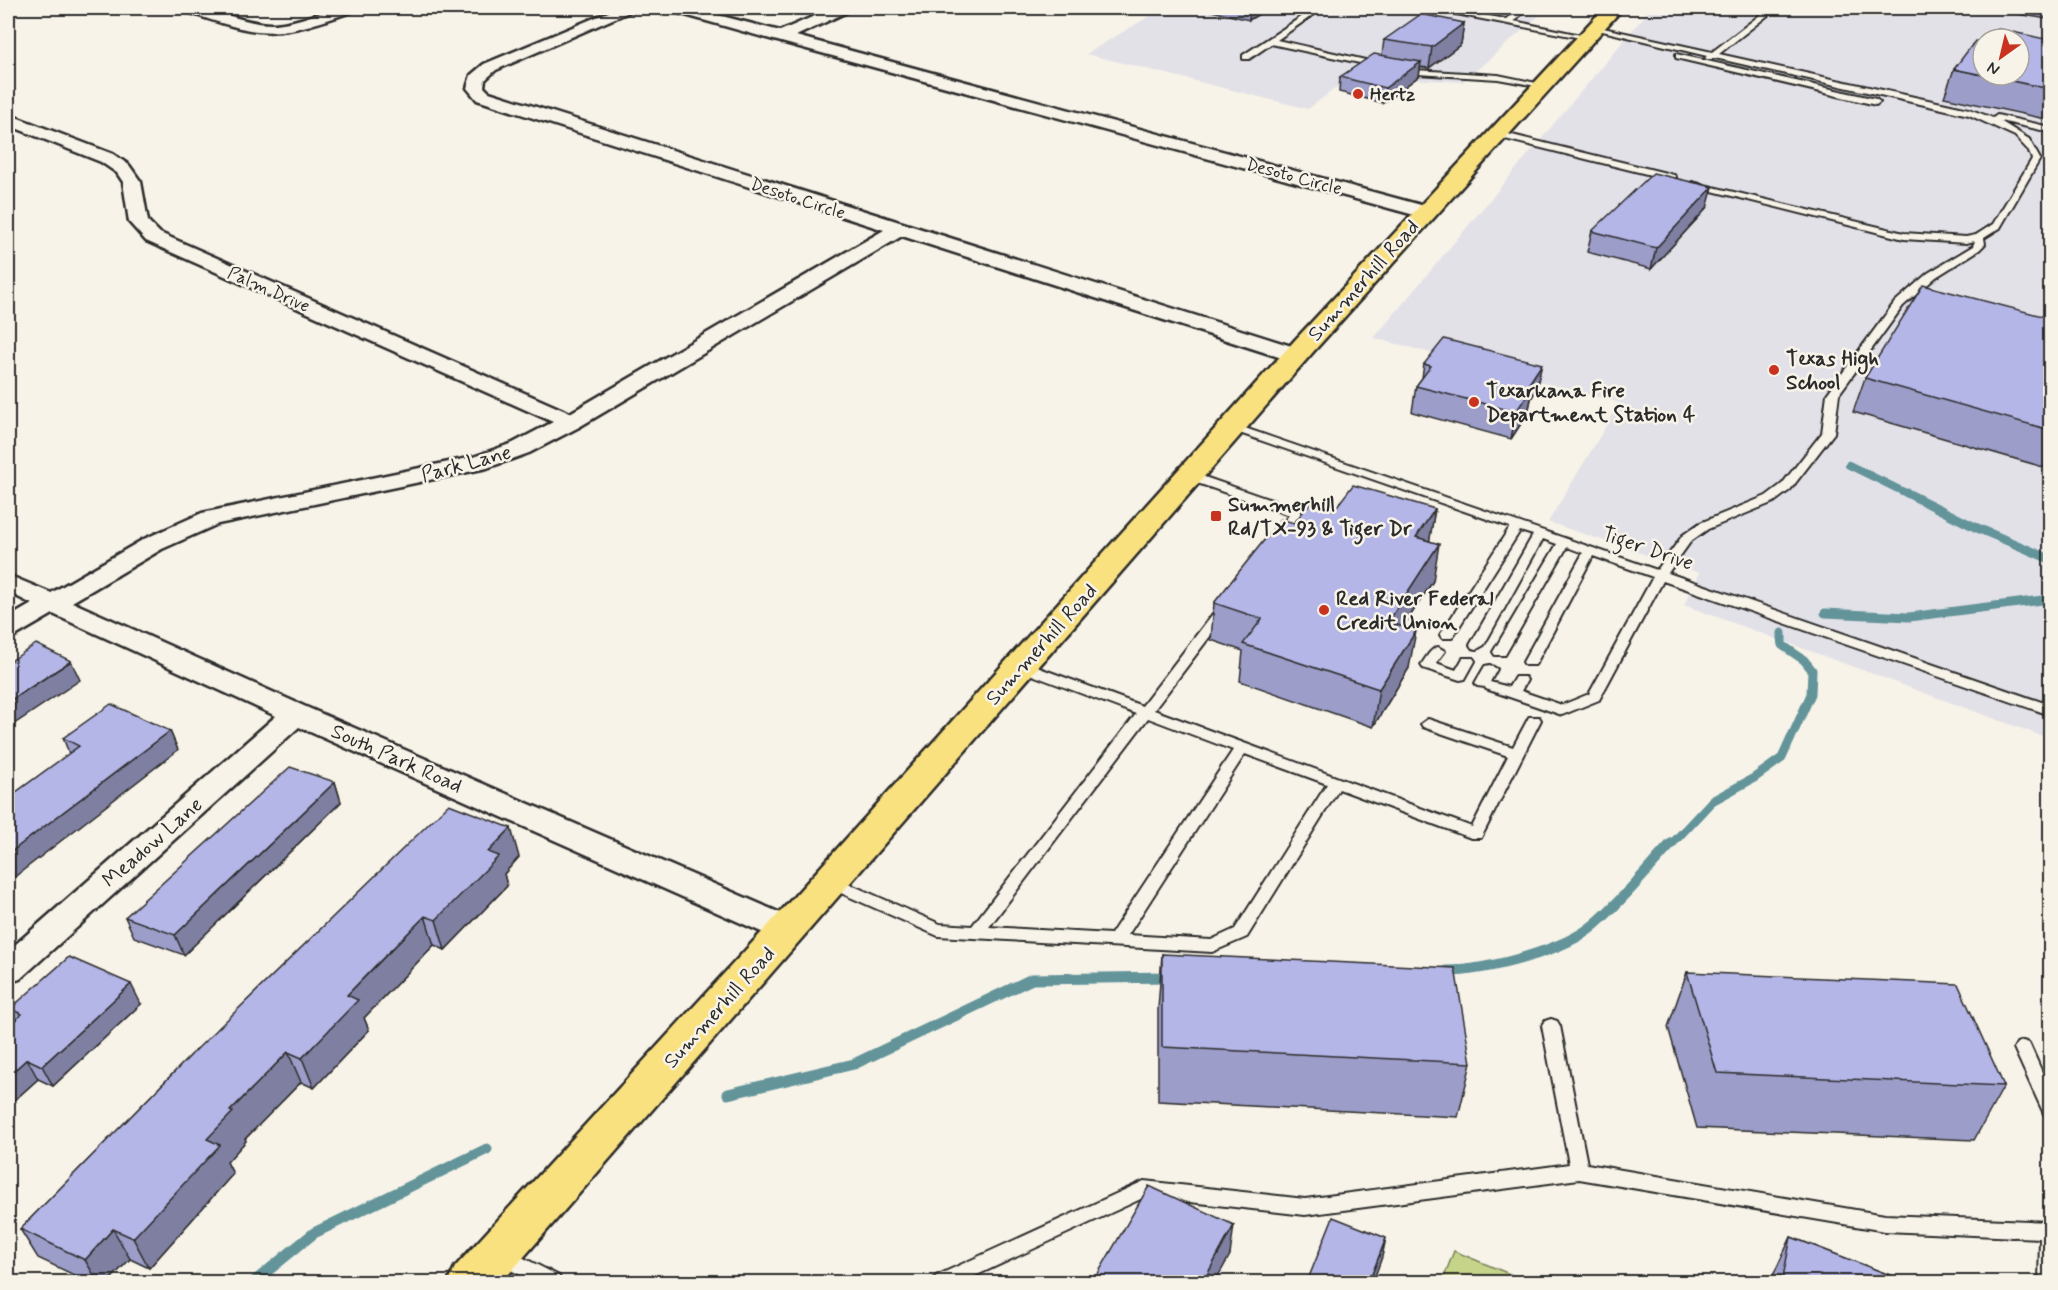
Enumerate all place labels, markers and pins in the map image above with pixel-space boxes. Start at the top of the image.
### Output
place label: Hertz [1370,83,1415,107]
marker: Hertz [1351,87,1365,101]
place label: Texas High School [1786,345,1879,397]
marker: Texas High School [1767,363,1781,377]
place label: Texarkana Fire Department Station 4 [1486,377,1696,429]
marker: Texarkana Fire Department Station 4 [1467,395,1481,409]
place label: Summerhill Rd/TX-93 & Tiger Dr [1228,491,1413,545]
marker: Summerhill Rd/TX-93 & Tiger Dr [1209,509,1223,523]
place label: Red River Federal Credit Union [1336,585,1494,637]
marker: Red River Federal Credit Union [1317,603,1331,617]

